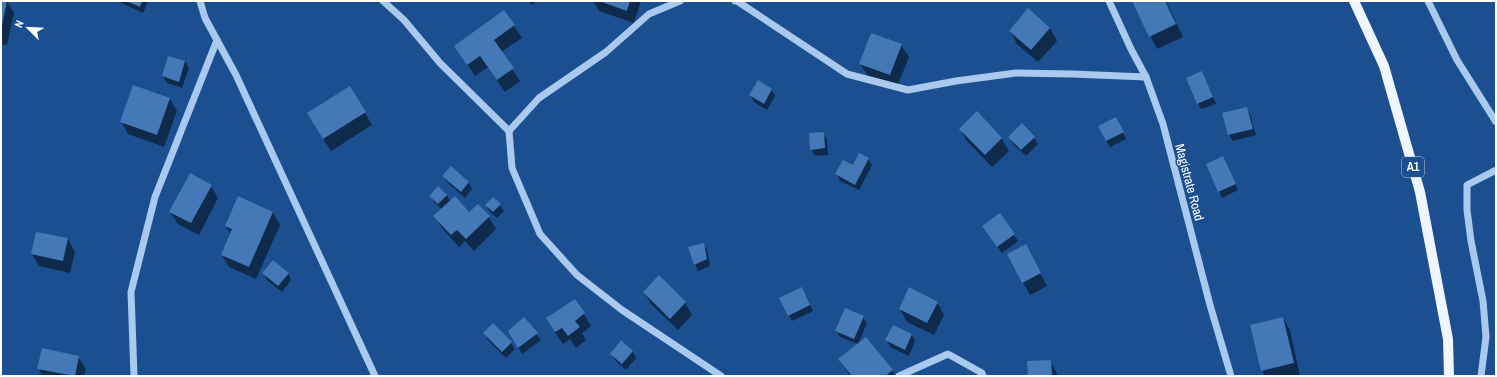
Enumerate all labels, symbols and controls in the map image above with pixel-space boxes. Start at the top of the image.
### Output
north arrow [8,8,48,48]
text: N [11,18,27,30]
street label: Magistrate Road [1171,142,1208,222]
road number: A1 [1402,157,1424,177]

